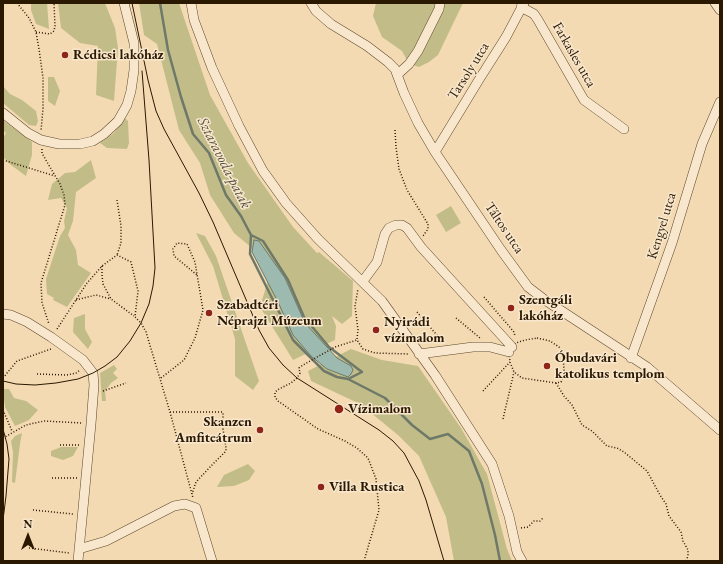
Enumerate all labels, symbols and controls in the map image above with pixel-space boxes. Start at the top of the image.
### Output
street label: Farkasles utca [549,19,599,91]
street label: Tarsoly utca [445,39,493,103]
place label: Rédicsi lakóház [73,47,164,63]
marker: Rédicsi lakóház [60,50,70,60]
water label: Sztaravoda-patak [193,114,255,212]
street label: Kengyel utca [644,191,680,261]
street label: Táltos utca [481,199,527,257]
place label: Szentgáli lakóház [519,292,572,324]
place label: Szabadtéri Néprajzi Múzeum [217,297,322,330]
marker: Szentgáli lakóház [506,303,516,313]
marker: Szabadtéri Néprajzi Múzeum [204,308,214,318]
place label: Nyirádi vízimalom [384,314,445,346]
marker: Nyirádi vízimalom [371,325,381,335]
place label: Óbudavári katolikus templom [555,350,665,382]
marker: Óbudavári katolikus templom [542,361,552,371]
place label: Vízimalom [348,401,411,417]
marker: Vízimalom [333,403,345,415]
place label: Skanzen Amfiteátrum [175,414,252,446]
marker: Skanzen Amfiteátrum [255,425,265,435]
place label: Villa Rustica [329,479,404,495]
marker: Villa Rustica [316,482,326,492]
north arrow [8,516,48,556]
text: N [24,517,32,531]

